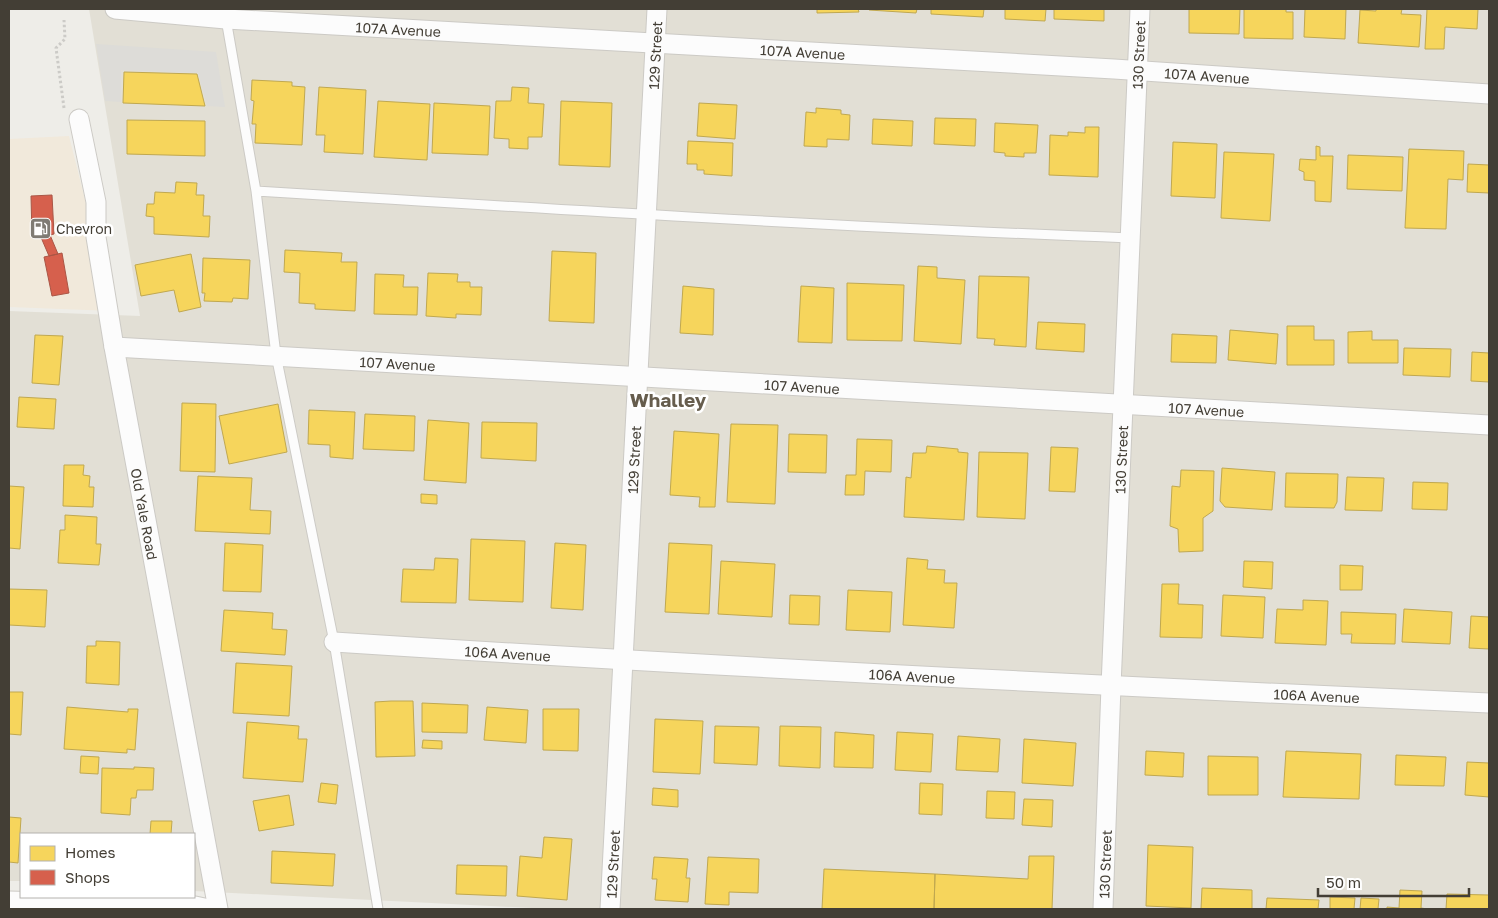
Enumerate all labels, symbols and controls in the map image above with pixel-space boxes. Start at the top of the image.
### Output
street label: 107A Avenue [355,18,441,40]
street label: 130 Street [1128,20,1148,89]
street label: 129 Street [644,21,665,90]
street label: 107A Avenue [760,41,846,62]
street label: 107A Avenue [1164,64,1250,87]
fuel station icon: Chevron [28,216,52,240]
place label: Chevron [56,220,112,237]
street label: 107 Avenue [359,352,436,374]
street label: 107 Avenue [764,375,840,397]
district label: Whalley [630,388,707,411]
street label: 107 Avenue [1168,398,1245,420]
street label: 129 Street [623,425,644,494]
street label: 130 Street [1111,425,1131,494]
street label: Old Yale Road [128,467,162,561]
street label: 106A Avenue [464,642,551,664]
street label: 106A Avenue [868,665,956,686]
street label: 106A Avenue [1273,685,1360,706]
street label: 129 Street [602,829,623,899]
street label: 130 Street [1095,829,1114,899]
legend [20,833,195,898]
text: Homes [65,843,115,861]
scale bar [1318,866,1469,898]
text: Shops [65,868,110,886]
text: 50 m [1326,873,1361,891]

